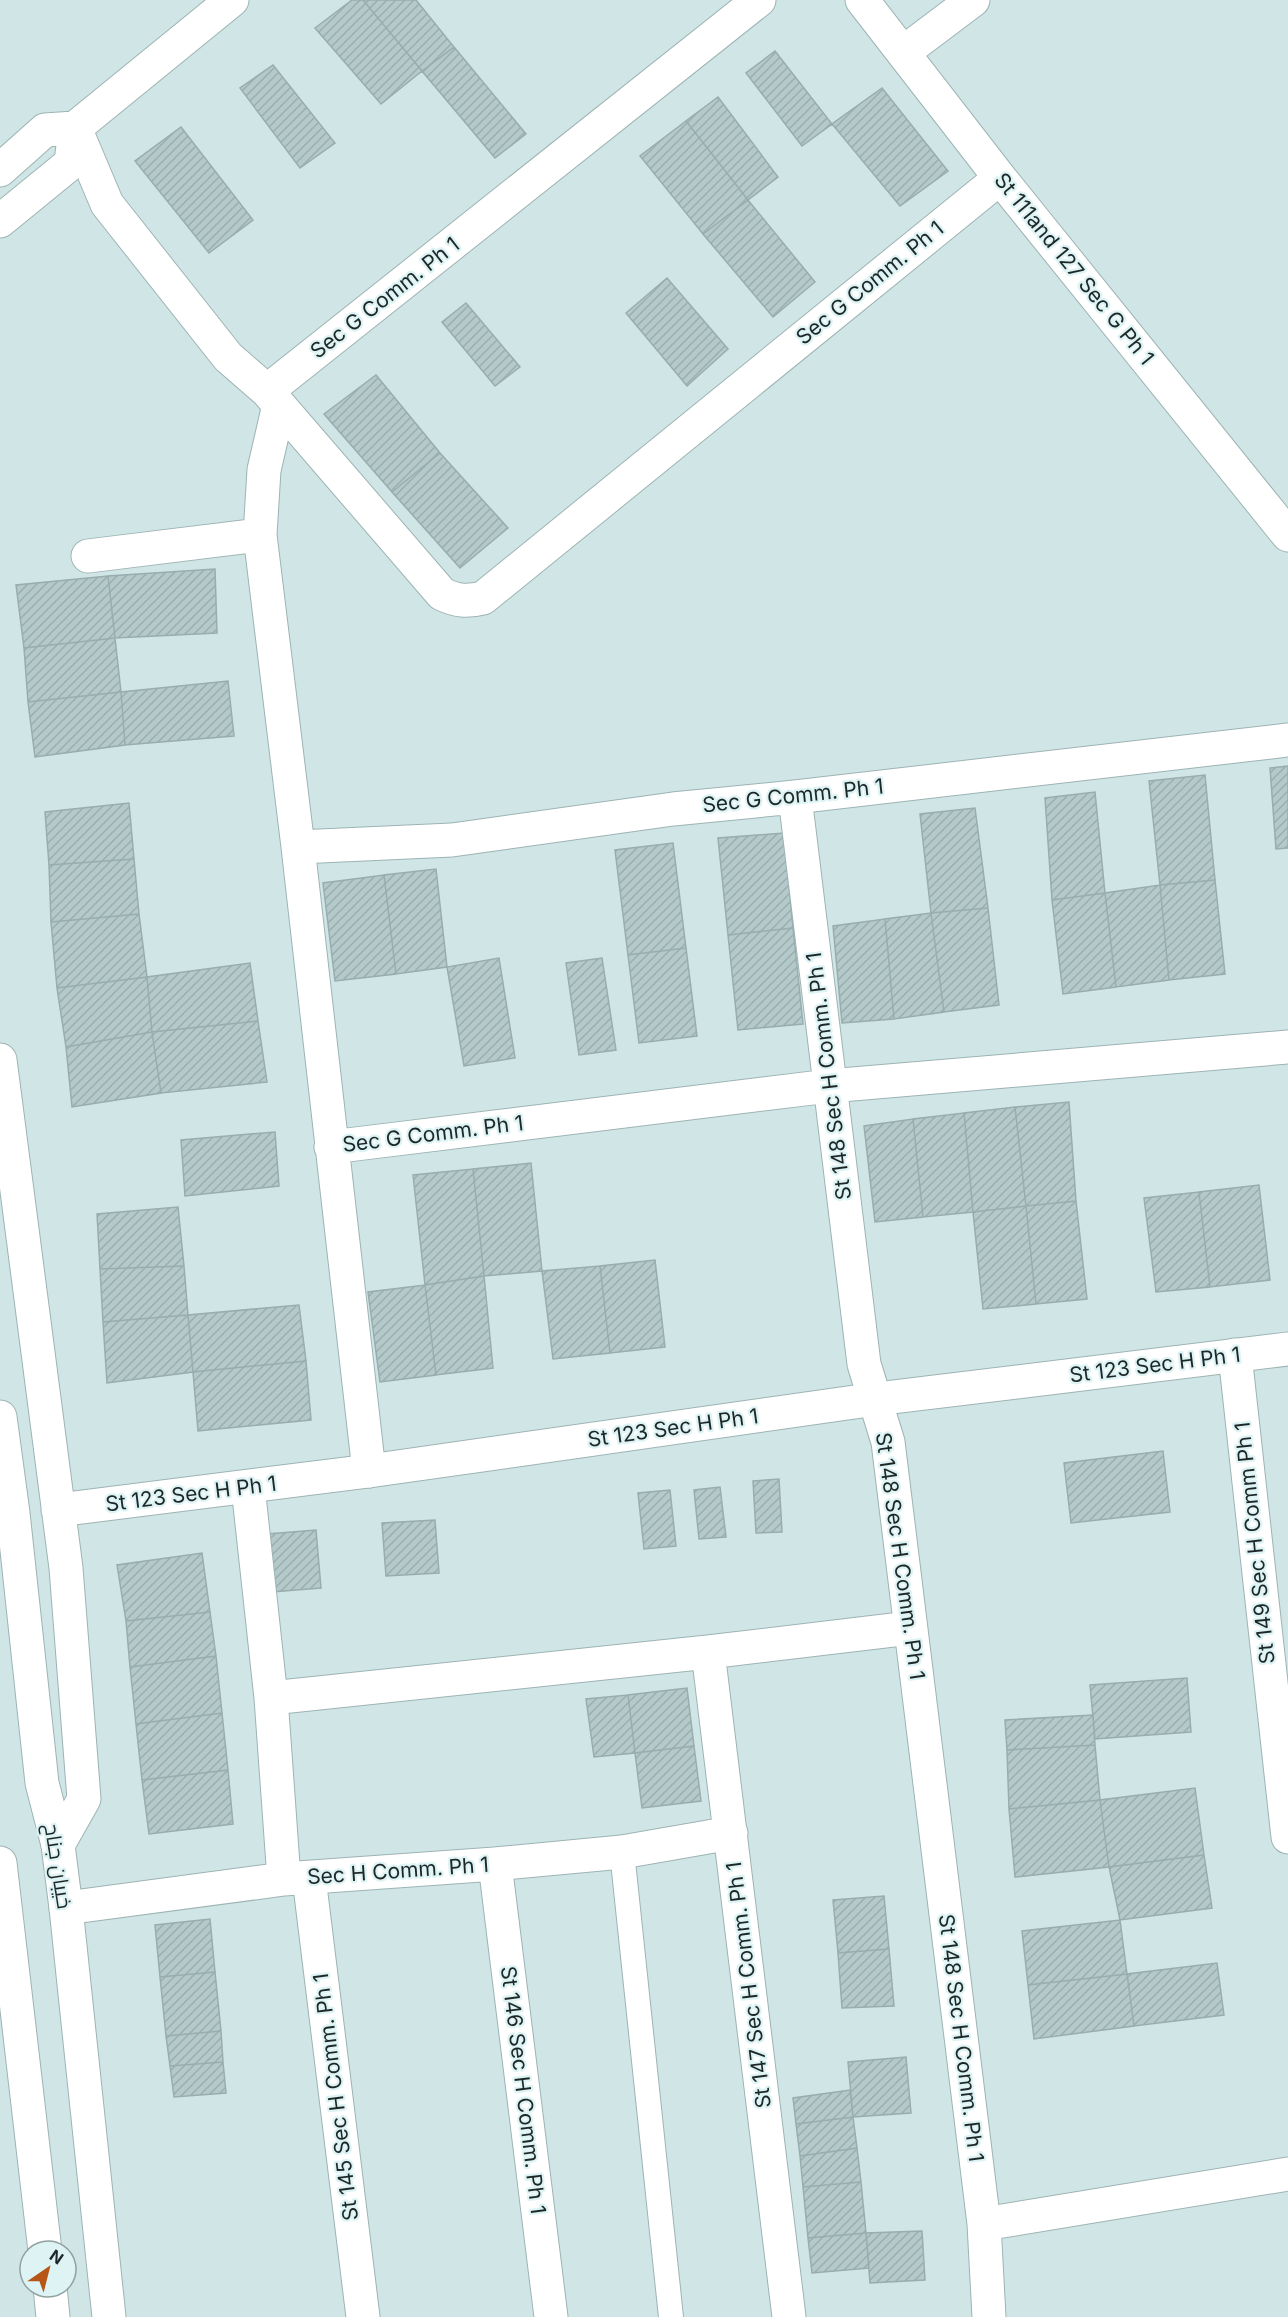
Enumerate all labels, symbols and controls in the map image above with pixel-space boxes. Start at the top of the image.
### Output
street label: St 111and 127 Sec G Ph 1 [989,168,1159,370]
street label: Sec G Comm. Ph 1 [791,216,948,350]
street label: Sec G Comm. Ph 1 [305,232,464,364]
street label: Sec G Comm. Ph 1 [701,774,885,817]
street label: St 148 Sec H Comm. Ph 1 [801,951,856,1201]
street label: Sec G Comm. Ph 1 [341,1110,525,1157]
street label: St 123 Sec H Ph 1 [1068,1342,1242,1387]
street label: St 123 Sec H Ph 1 [586,1403,760,1452]
street label: St 149 Sec H Comm Ph 1 [1229,1421,1280,1665]
street label: St 148 Sec H Comm. Ph 1 [871,1431,930,1681]
street label: St 123 Sec H Ph 1 [104,1471,278,1516]
street label: خیبان جناح [37,1821,78,1911]
street label: Sec H Comm. Ph 1 [306,1852,490,1889]
street label: St 147 Sec H Comm. Ph 1 [721,1860,776,2110]
street label: St 148 Sec H Comm. Ph 1 [934,1913,989,2163]
street label: St 146 Sec H Comm. Ph 1 [496,1965,551,2215]
street label: St 145 Sec H Comm. Ph 1 [308,1972,363,2222]
north arrow [18,2239,78,2299]
text: N [46,2245,67,2268]

